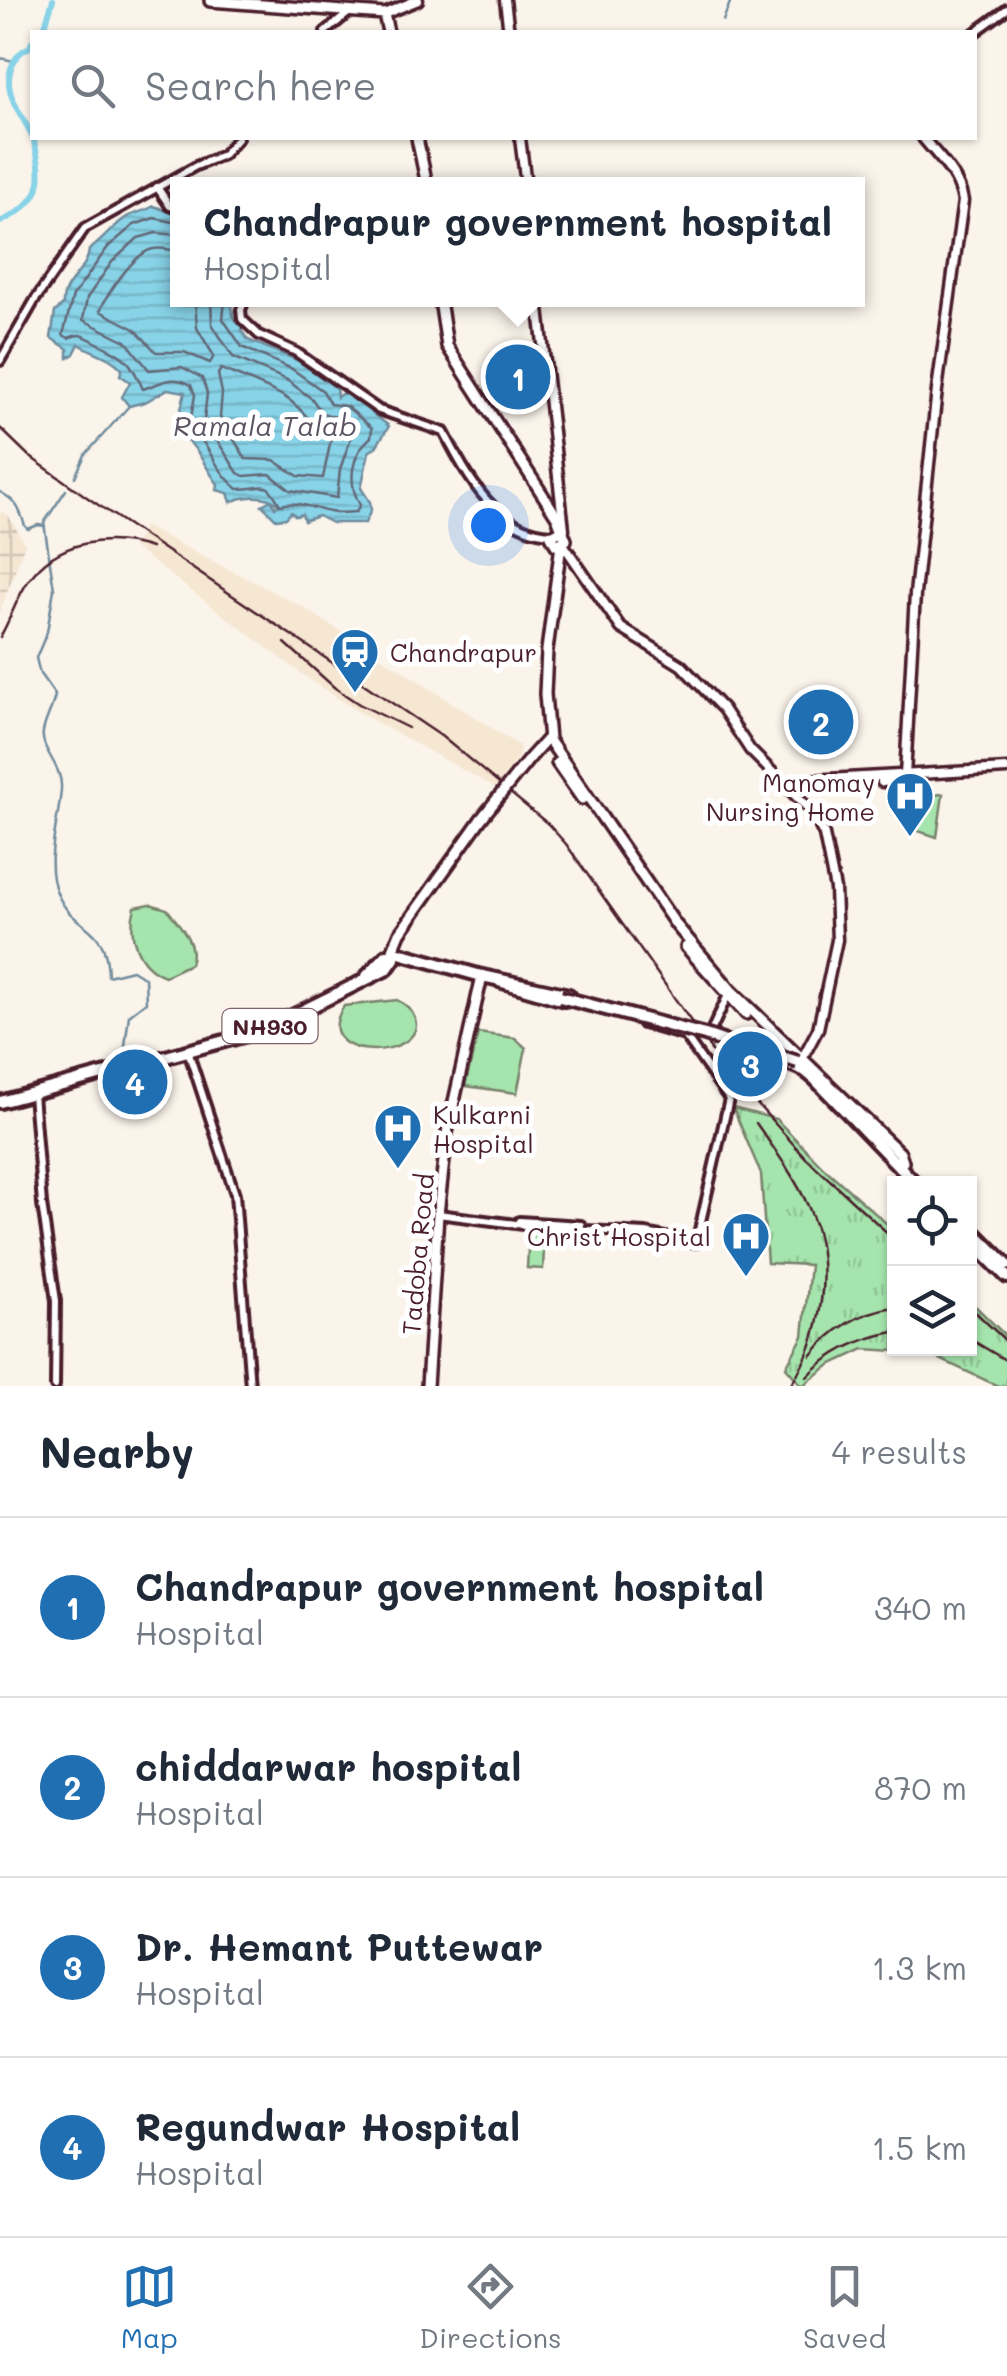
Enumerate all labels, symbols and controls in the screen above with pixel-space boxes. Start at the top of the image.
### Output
search box [30,30,977,140]
icon: search [65,58,120,113]
text: Search here [145,60,376,110]
popup [170,177,865,307]
text: Chandrapur government hospital [203,196,832,246]
text: Hospital [203,246,332,288]
pin: 1 [486,340,550,414]
water label: Ramala Talab [173,407,357,443]
your location [463,500,514,551]
station icon: Chandrapur [329,626,381,694]
place label: Chandrapur [390,636,537,668]
pin: 2 [788,684,854,760]
place label: Manomay Nursing Home [706,766,875,827]
hospital icon: Manomay Nursing Home [884,770,936,838]
road number: NH930 [222,1009,318,1043]
pin: 3 [718,1026,782,1102]
pin: 4 [102,1044,168,1120]
place label: Kulkarni Hospital [433,1098,534,1159]
hospital icon: Kulkarni Hospital [372,1102,424,1170]
street label: Tadoba Road [394,1172,440,1336]
map controls [887,1176,977,1356]
button: locate [887,1176,977,1266]
hospital icon: Christ Hospital [720,1210,772,1278]
place label: Christ Hospital [527,1220,711,1252]
button: layers [887,1266,977,1356]
text: Nearby [40,1424,194,1479]
text: 4 results [831,1430,967,1472]
text: Chandrapur government hospital [135,1561,764,1611]
text: 1 [65,1586,80,1628]
text: 340 m [874,1586,967,1628]
text: Hospital [135,1611,264,1653]
text: chiddarwar hospital [135,1741,522,1791]
text: 2 [64,1766,81,1808]
text: 870 m [874,1766,967,1808]
text: Hospital [135,1791,264,1833]
text: Dr. Hemant Puttewar [135,1921,543,1971]
text: 3 [63,1946,82,1988]
text: 1.3 km [872,1946,967,1988]
text: Hospital [135,1971,264,2013]
text: Regundwar Hospital [135,2101,520,2151]
text: 4 [62,2126,83,2168]
text: 1.5 km [872,2126,967,2168]
text: Hospital [135,2151,264,2193]
tab: Map [121,2259,178,2355]
tab: Directions [419,2259,562,2355]
tab: Saved [803,2259,886,2355]

